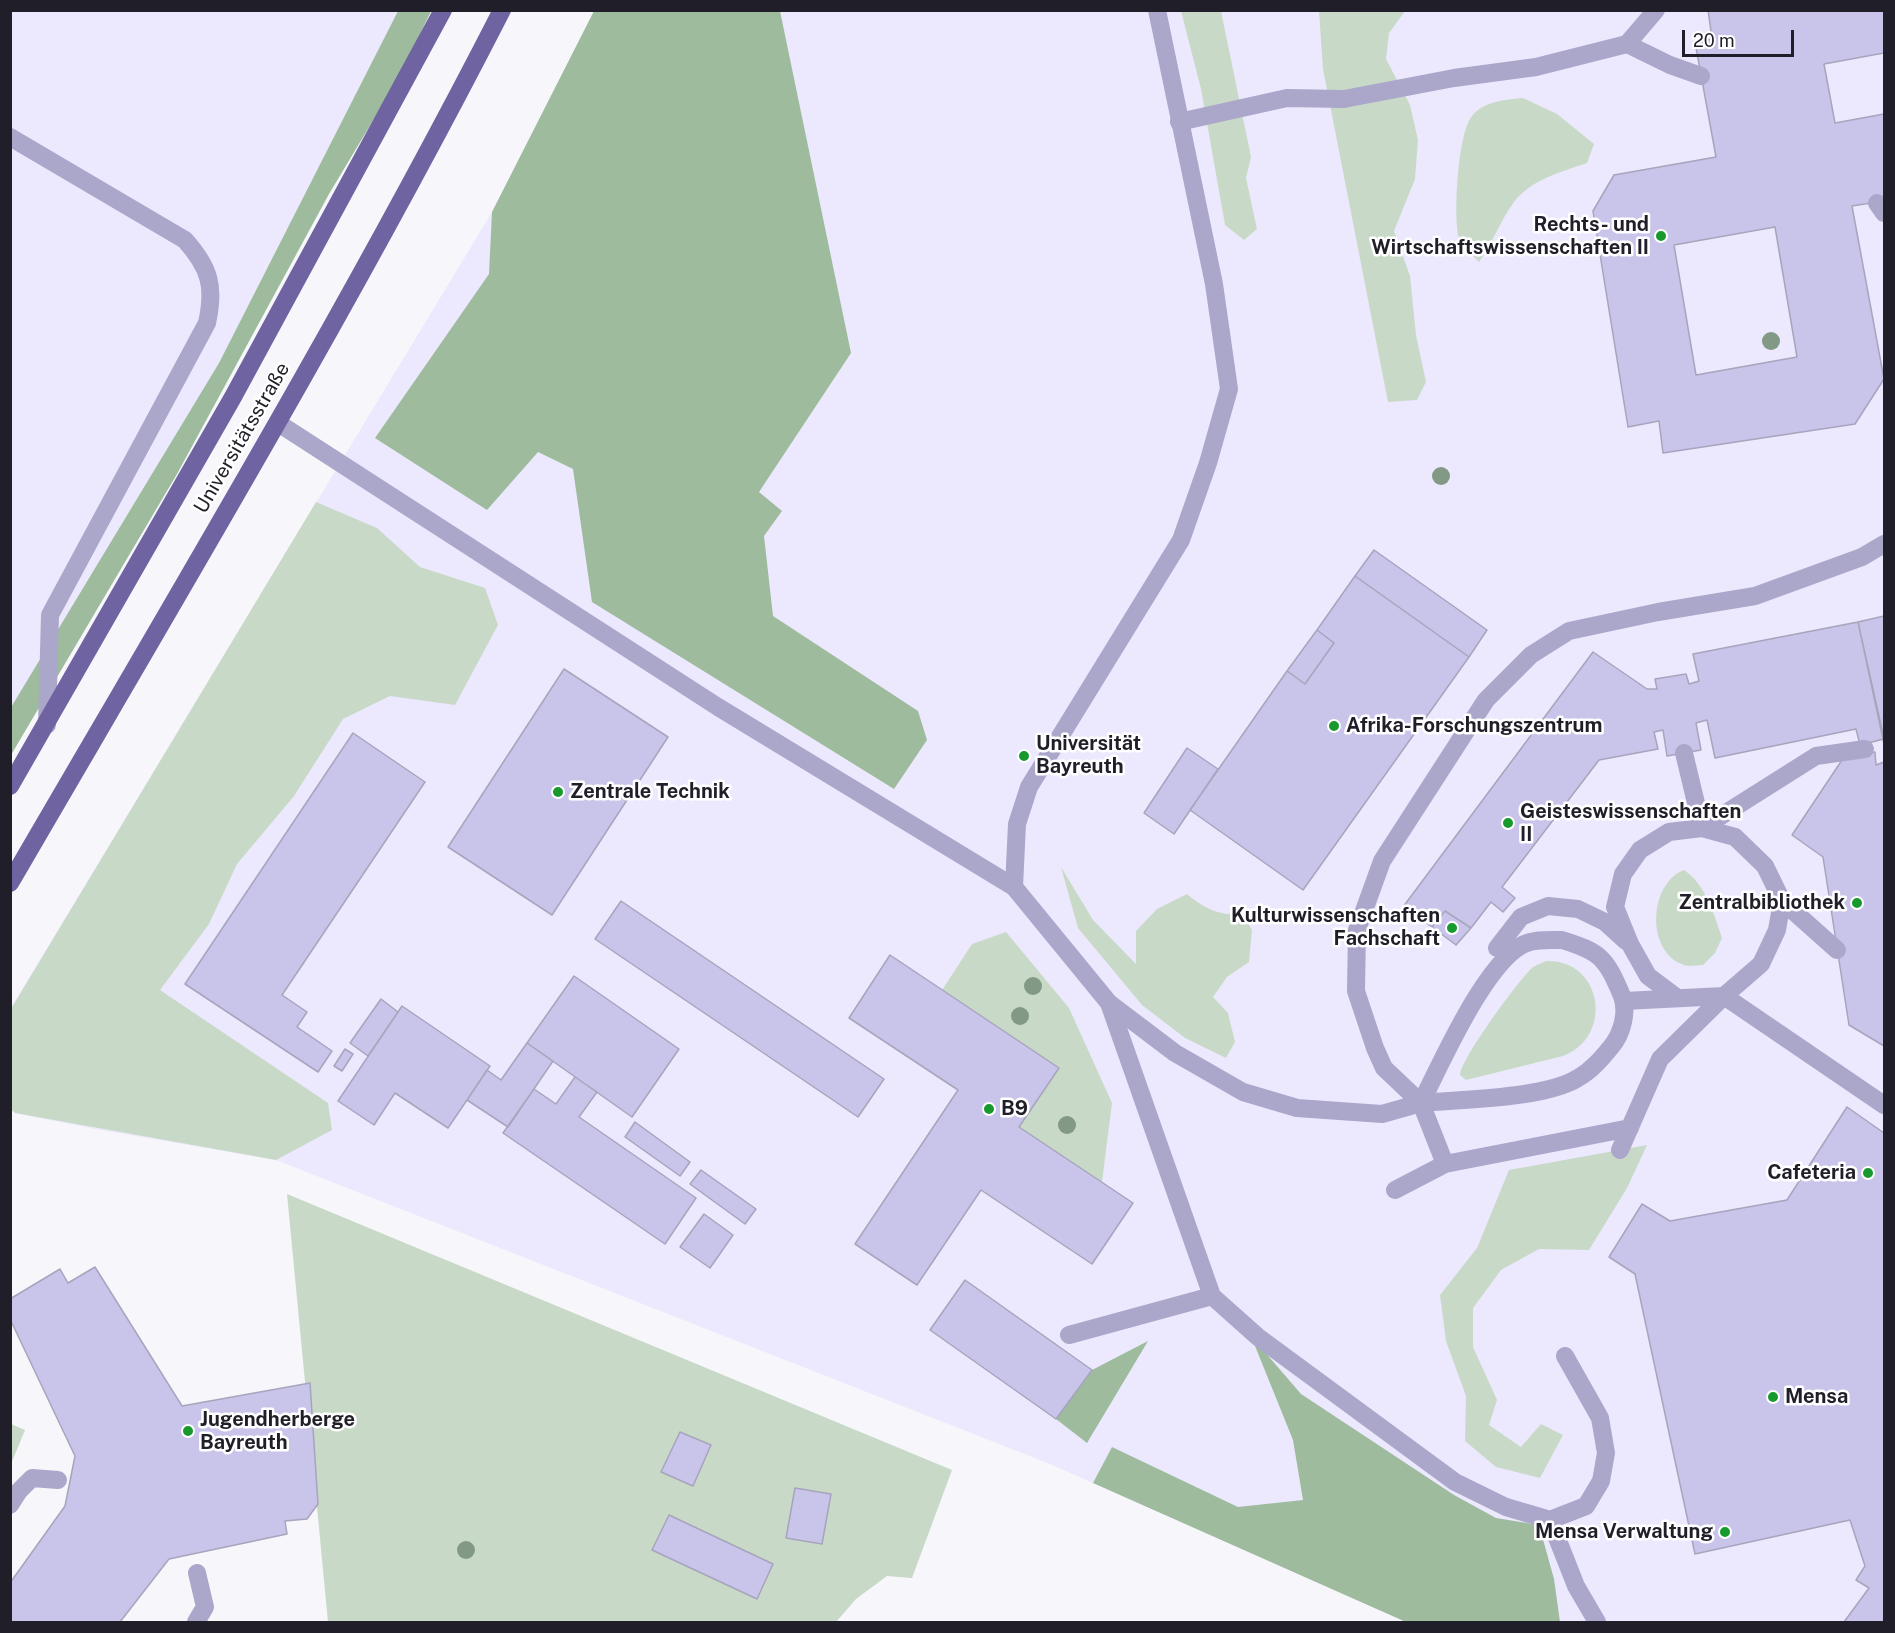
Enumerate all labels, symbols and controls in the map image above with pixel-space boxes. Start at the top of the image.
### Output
scale bar [1685,18,1798,56]
text: 20 m [1693,30,1735,51]
place label: Rechts- und Wirtschaftswissenschaften II [1371,213,1649,260]
marker: Rechts- und Wirtschaftswissenschaften II [1654,229,1668,243]
street label: Universitätsstraße [189,358,295,518]
place label: Afrika-Forschungszentrum [1346,714,1602,738]
marker: Afrika-Forschungszentrum [1327,719,1341,733]
place label: Universität Bayreuth [1036,732,1141,779]
marker: Universität Bayreuth [1017,749,1031,763]
place label: Zentrale Technik [570,780,730,804]
marker: Zentrale Technik [551,785,565,799]
place label: Geisteswissenschaften II [1520,800,1741,847]
marker: Geisteswissenschaften II [1501,816,1515,830]
place label: Zentralbibliothek [1679,891,1845,915]
marker: Zentralbibliothek [1850,896,1864,910]
place label: Kulturwissenschaften Fachschaft [1231,904,1440,951]
marker: Kulturwissenschaften Fachschaft [1445,921,1459,935]
place label: B9 [1001,1097,1028,1121]
marker: B9 [982,1102,996,1116]
place label: Cafeteria [1767,1161,1856,1185]
marker: Cafeteria [1861,1166,1875,1180]
place label: Mensa [1785,1385,1848,1409]
marker: Mensa [1766,1390,1780,1404]
place label: Jugendherberge Bayreuth [200,1408,355,1455]
marker: Jugendherberge Bayreuth [181,1424,195,1438]
place label: Mensa Verwaltung [1535,1520,1713,1544]
marker: Mensa Verwaltung [1718,1525,1732,1539]

